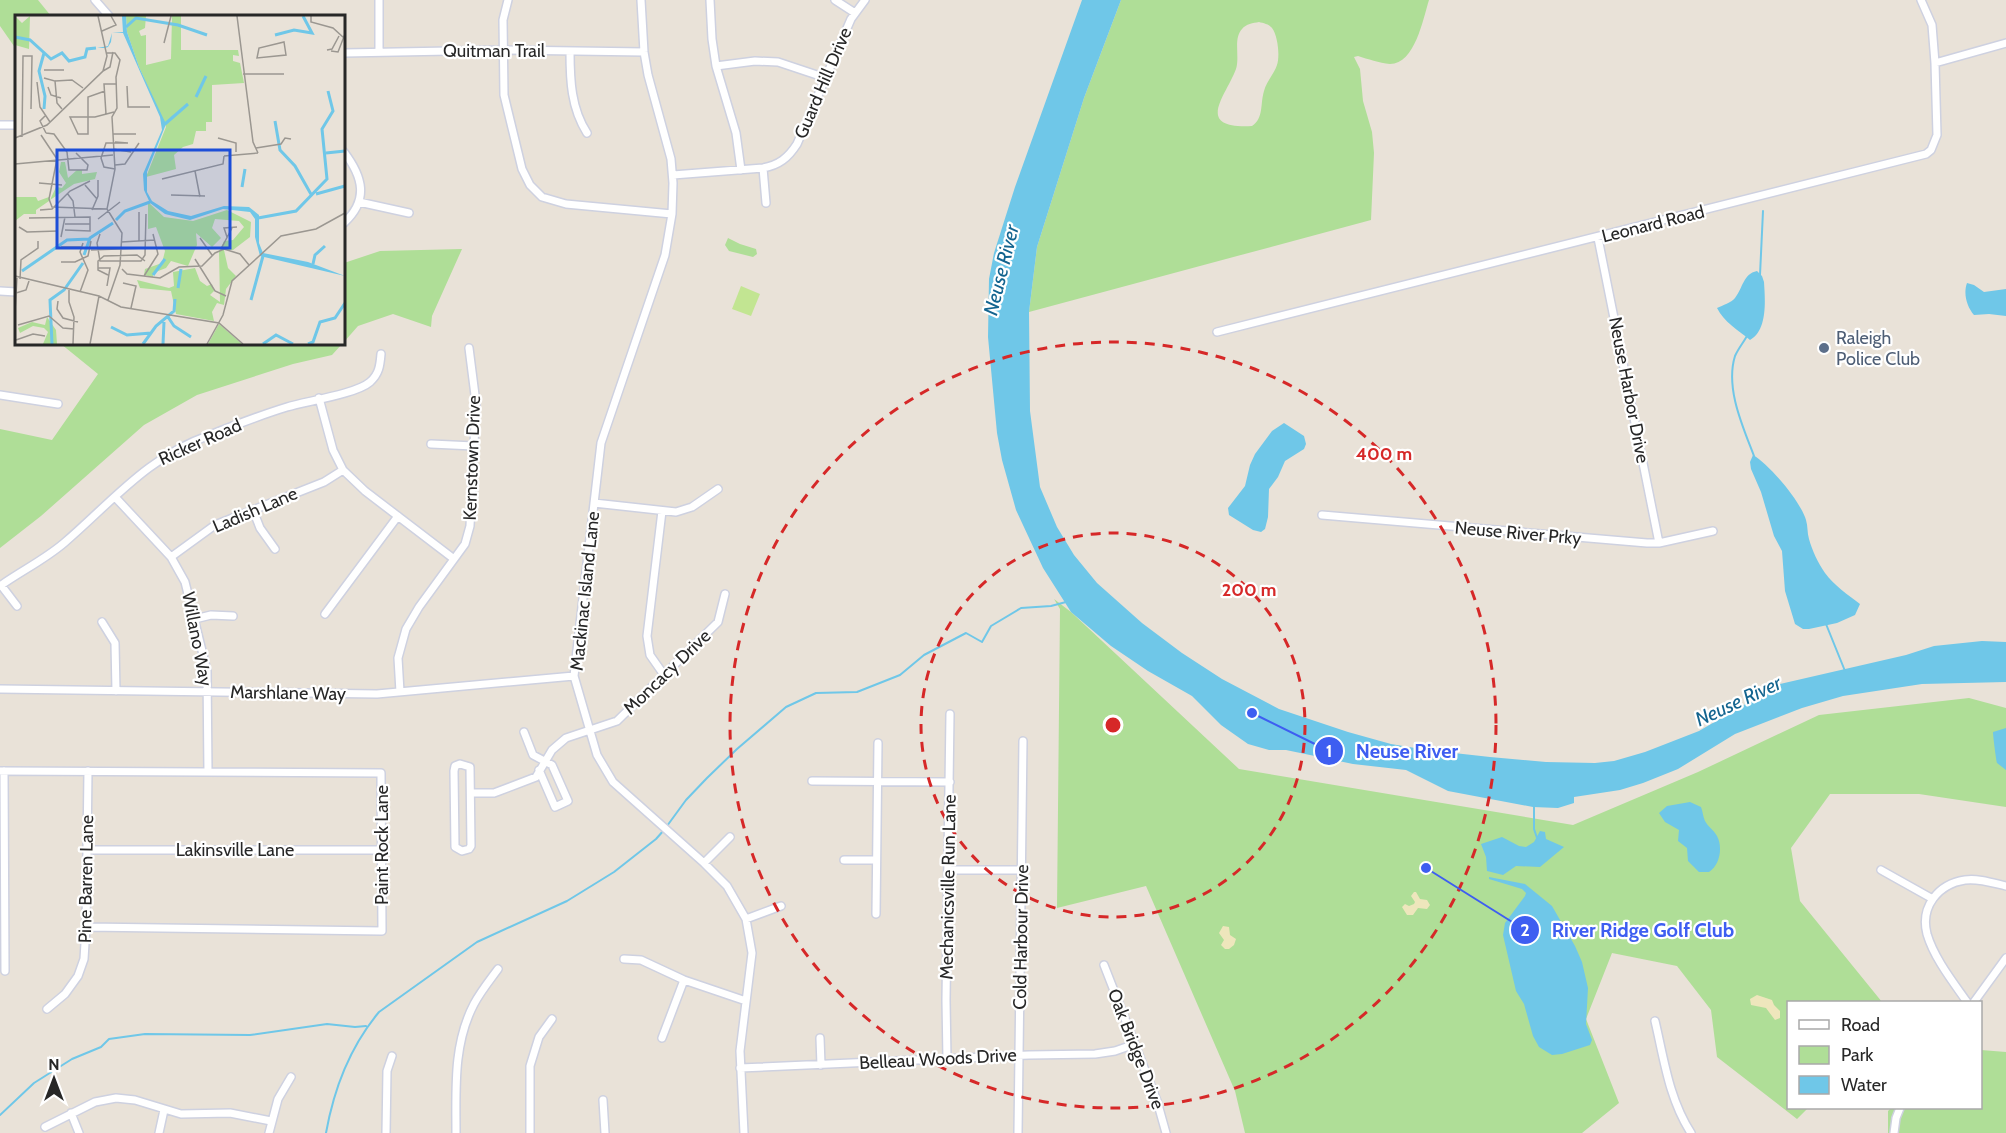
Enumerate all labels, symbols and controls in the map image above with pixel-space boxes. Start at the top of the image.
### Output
inset map [15,15,345,345]
street label: Guard Hill Drive [790,24,856,142]
street label: Quitman Trail [443,40,546,62]
street label: Leonard Road [1599,201,1707,247]
water label: Neuse River [978,221,1024,318]
street label: Neuse Harbor Drive [1604,315,1654,465]
place label: Raleigh Police Club [1836,327,1920,370]
marker: Raleigh Police Club [1817,341,1831,355]
street label: Kernstown Drive [459,395,485,521]
street label: Ricker Road [155,414,245,470]
text: 400 m [1356,443,1412,465]
street label: Ladish Lane [209,482,301,538]
street label: Mackinac Island Lane [566,510,604,672]
street label: Neuse River Prky [1454,517,1582,549]
text: 200 m [1222,579,1276,601]
street label: Willano Way [177,590,217,688]
street label: Moncacy Drive [619,625,715,719]
water label: Neuse River [1691,670,1786,731]
street label: Marshlane Way [230,681,346,705]
centre of rings [1103,715,1123,735]
callout: Neuse River [1314,732,1470,770]
text: Neuse River [1356,739,1459,763]
text: 1 [1326,740,1332,762]
street label: Paint Rock Lane [371,785,393,905]
street label: Mechanicsville Run Lane [935,794,961,980]
street label: Pine Barren Lane [74,815,98,943]
street label: Lakinsville Lane [176,839,294,861]
street label: Cold Harbour Drive [1009,864,1033,1010]
callout: River Ridge Golf Club [1510,911,1747,949]
text: River Ridge Golf Club [1552,918,1734,942]
text: 2 [1520,919,1530,941]
street label: Oak Bridge Drive [1103,986,1169,1112]
legend [1787,1001,1982,1109]
text: Road [1841,1014,1880,1036]
street label: Belleau Woods Drive [859,1044,1017,1074]
text: Park [1841,1044,1874,1066]
north arrow [24,1049,84,1109]
text: N [48,1055,60,1074]
text: Water [1841,1074,1887,1096]

